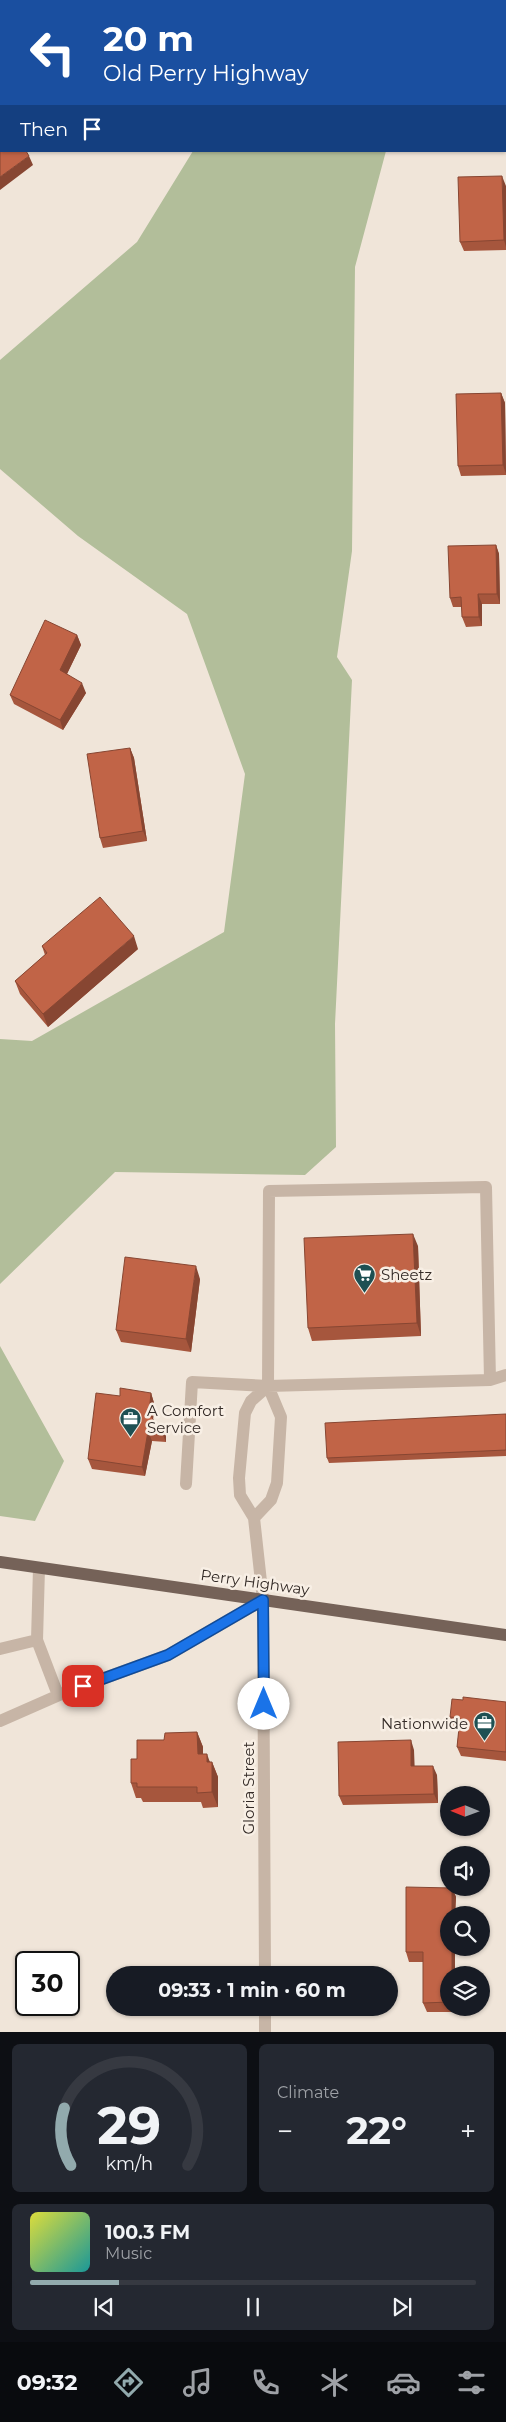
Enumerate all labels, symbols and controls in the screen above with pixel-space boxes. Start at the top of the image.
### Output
text: 20 m [103,17,194,60]
icon: left [20,20,85,85]
text: Old Perry Highway [103,60,309,87]
icon: arrive [78,115,106,143]
text: Then [20,118,68,141]
supermarket icon: Sheetz [353,1262,377,1293]
place label: Sheetz [381,1265,433,1284]
place label: A Comfort Service [147,1401,224,1437]
office icon: A Comfort Service [119,1407,143,1438]
street label: Perry Highway [199,1565,311,1599]
pin [62,1665,104,1707]
icon: arrive [69,1672,97,1700]
position arrow [237,1677,289,1729]
office icon: Nationwide [472,1711,496,1742]
place label: Nationwide [381,1714,468,1733]
street label: Gloria Street [239,1741,258,1835]
north arrow [440,1786,490,1836]
map controls [440,1786,490,2016]
button: sound [440,1846,490,1896]
button: search [440,1906,490,1956]
speed limit sign: 30 [15,1951,80,2016]
button: layers [440,1966,490,2016]
text: 09:33 · 1 min · 60 m [158,1979,346,2002]
text: Climate [277,2083,339,2102]
text: 29 [98,2094,161,2157]
text: 22° [346,2107,407,2154]
text: − [277,2114,293,2148]
text: + [460,2114,476,2148]
text: km/h [106,2153,153,2174]
text: 100.3 FM [105,2221,190,2244]
text: Music [105,2244,152,2263]
icon: previous [90,2293,118,2321]
icon: pause [239,2293,267,2321]
icon: next [388,2293,416,2321]
icon: directions [111,2365,146,2400]
icon: music [180,2365,215,2400]
icon: phone [248,2365,283,2400]
icon: climate [317,2365,352,2400]
icon: car [386,2365,421,2400]
icon: filters [454,2365,489,2400]
text: 09:32 [17,2369,77,2396]

